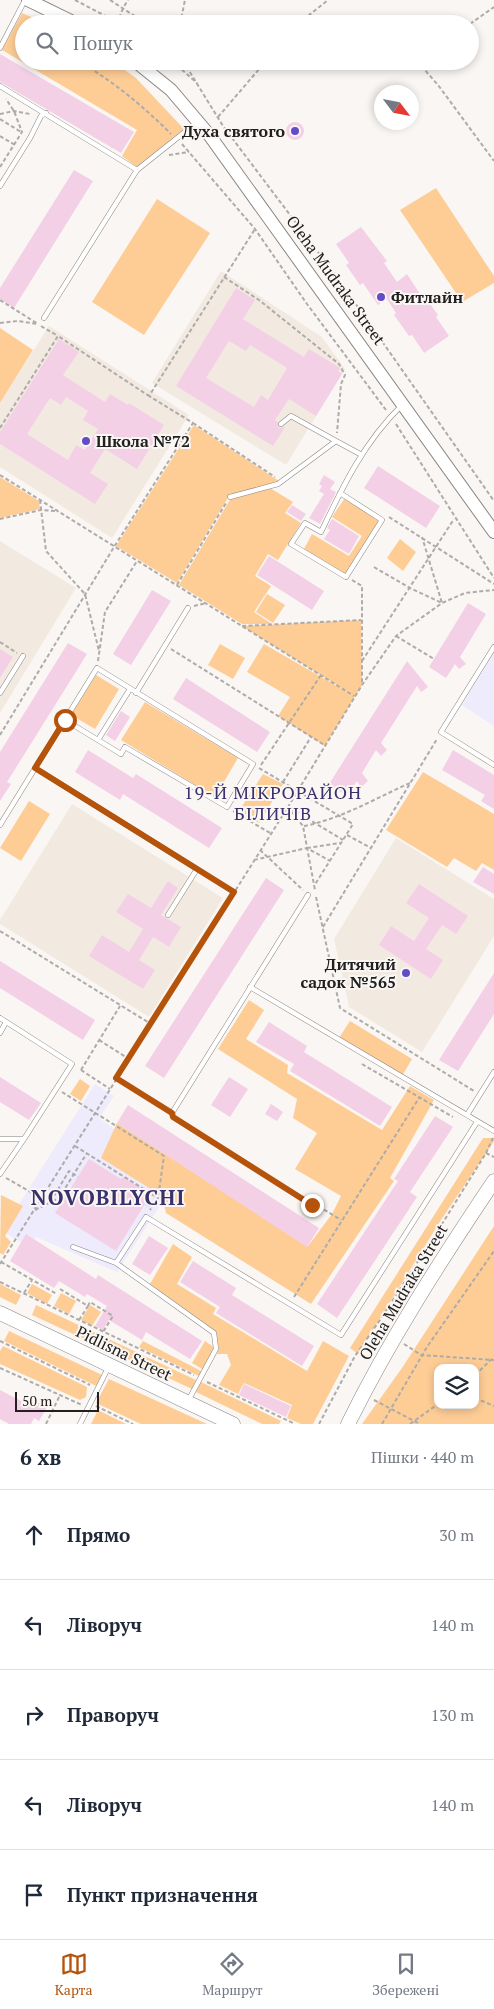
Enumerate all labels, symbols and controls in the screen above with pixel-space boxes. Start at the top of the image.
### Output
search box [15,15,479,70]
icon: search [33,29,61,57]
text: Пошук [73,30,133,55]
north arrow [374,85,419,130]
place label: Духа святого [182,120,285,142]
marker: Духа святого [289,125,301,137]
street label: Oleha Mudraka Street [282,211,391,349]
place label: Фитлайн [391,286,463,308]
marker: Фитлайн [375,291,387,303]
place label: Школа №72 [96,430,190,452]
marker: Школа №72 [80,435,92,447]
route start [54,709,77,732]
district label: 19-Й МІКРОРАЙОН БІЛИЧІВ [184,780,362,825]
place label: Дитячий садок №565 [300,953,396,993]
marker: Дитячий садок №565 [400,967,412,979]
district label: NOVOBILYCHI [31,1183,185,1211]
route end [301,1194,324,1217]
street label: Oleha Mudraka Street [354,1220,452,1364]
street label: Pidlisna Street [72,1320,176,1386]
map controls [434,1364,479,1409]
button: layers [434,1364,479,1409]
scale bar [15,1389,99,1412]
text: 50 m [22,1391,52,1410]
text: 6 хв [20,1443,61,1471]
text: Пішки · 440 m [371,1446,474,1468]
icon: ahead [20,1521,48,1549]
text: Прямо [67,1522,130,1547]
text: 30 m [439,1524,474,1546]
icon: left [20,1611,48,1639]
text: Ліворуч [67,1612,142,1637]
text: 140 m [431,1614,474,1636]
icon: right [20,1701,48,1729]
text: Праворуч [67,1702,159,1727]
text: 130 m [431,1704,474,1726]
icon: left [20,1791,48,1819]
text: Ліворуч [67,1792,142,1817]
text: 140 m [431,1794,474,1816]
icon: arrive [20,1881,48,1909]
text: Пункт призначення [67,1882,258,1907]
tab: Карта [55,1950,93,1999]
tab: Маршрут [202,1950,263,1999]
tab: Збережені [372,1950,439,1999]

